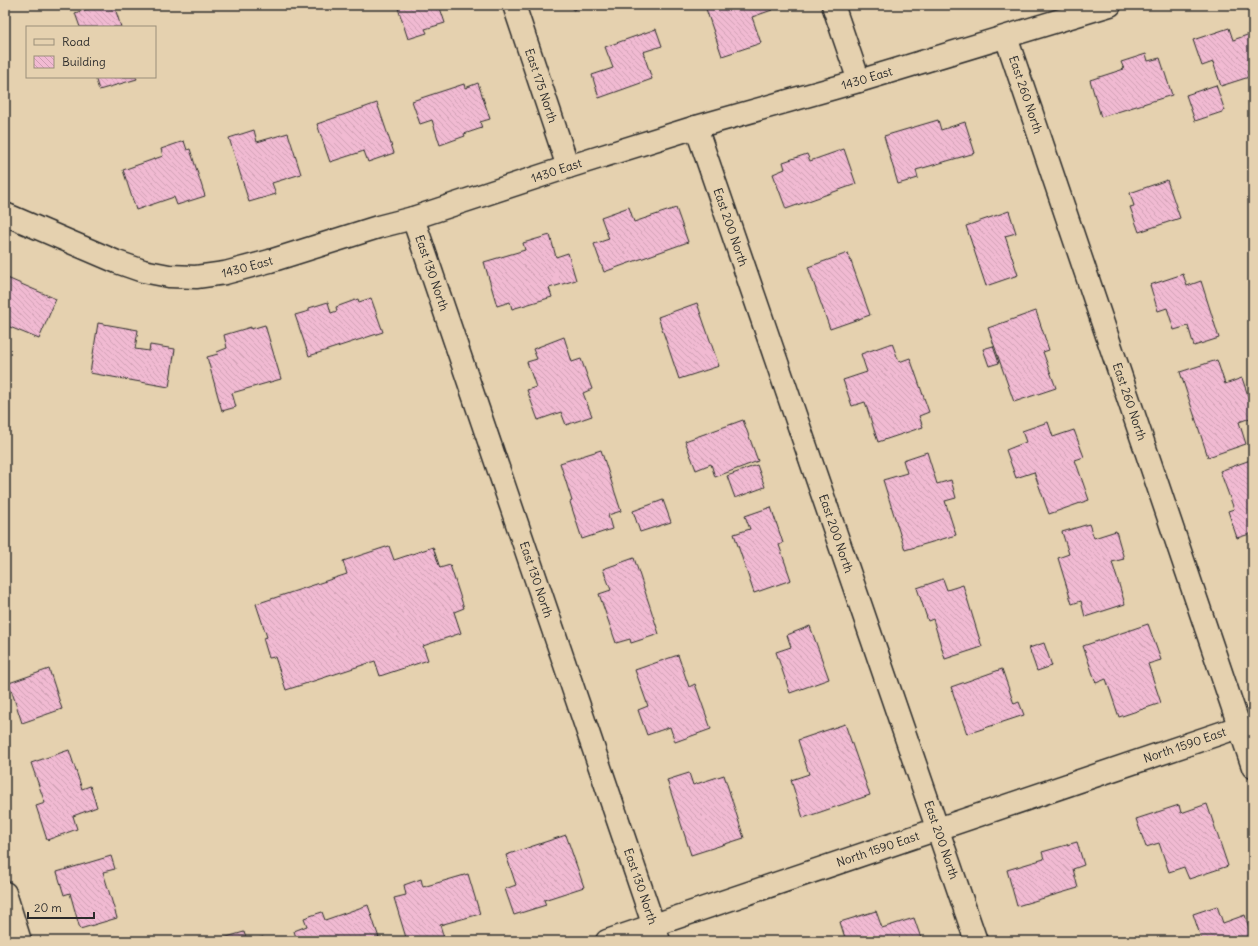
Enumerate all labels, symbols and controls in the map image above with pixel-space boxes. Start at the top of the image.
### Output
legend [26,26,156,78]
text: Road [62,34,90,49]
street label: East 175 North [522,46,561,125]
text: Building [62,54,106,69]
street label: East 260 North [1006,54,1046,136]
street label: 1430 East [840,63,894,93]
street label: 1430 East [529,155,583,186]
street label: East 200 North [710,186,751,268]
street label: East 130 North [412,233,452,313]
street label: 1430 East [221,253,275,280]
street label: East 260 North [1110,361,1150,442]
street label: East 200 North [816,492,857,575]
street label: East 130 North [517,540,556,619]
street label: North 1590 East [1141,724,1228,766]
street label: East 200 North [921,799,962,881]
street label: North 1590 East [834,828,921,870]
street label: East 130 North [621,846,661,926]
scale bar [28,894,94,920]
text: 20 m [34,900,62,915]

